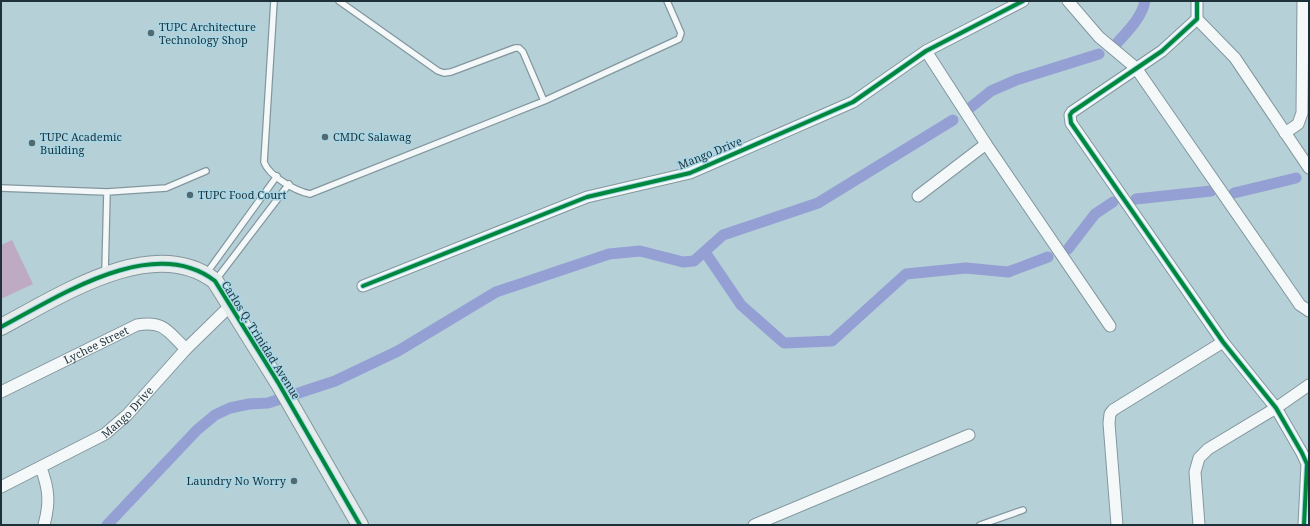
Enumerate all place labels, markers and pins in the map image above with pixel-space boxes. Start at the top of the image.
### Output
place label: TUPC Architecture Technology Shop [159,19,256,47]
marker: TUPC Architecture Technology Shop [146,28,156,38]
place label: TUPC Academic Building [40,129,122,157]
place label: CMDC Salawag [333,129,411,144]
marker: CMDC Salawag [320,132,330,142]
marker: TUPC Academic Building [27,138,37,148]
place label: TUPC Food Court [198,187,287,202]
marker: TUPC Food Court [185,190,195,200]
place label: Laundry No Worry [186,473,287,488]
marker: Laundry No Worry [289,476,299,486]

